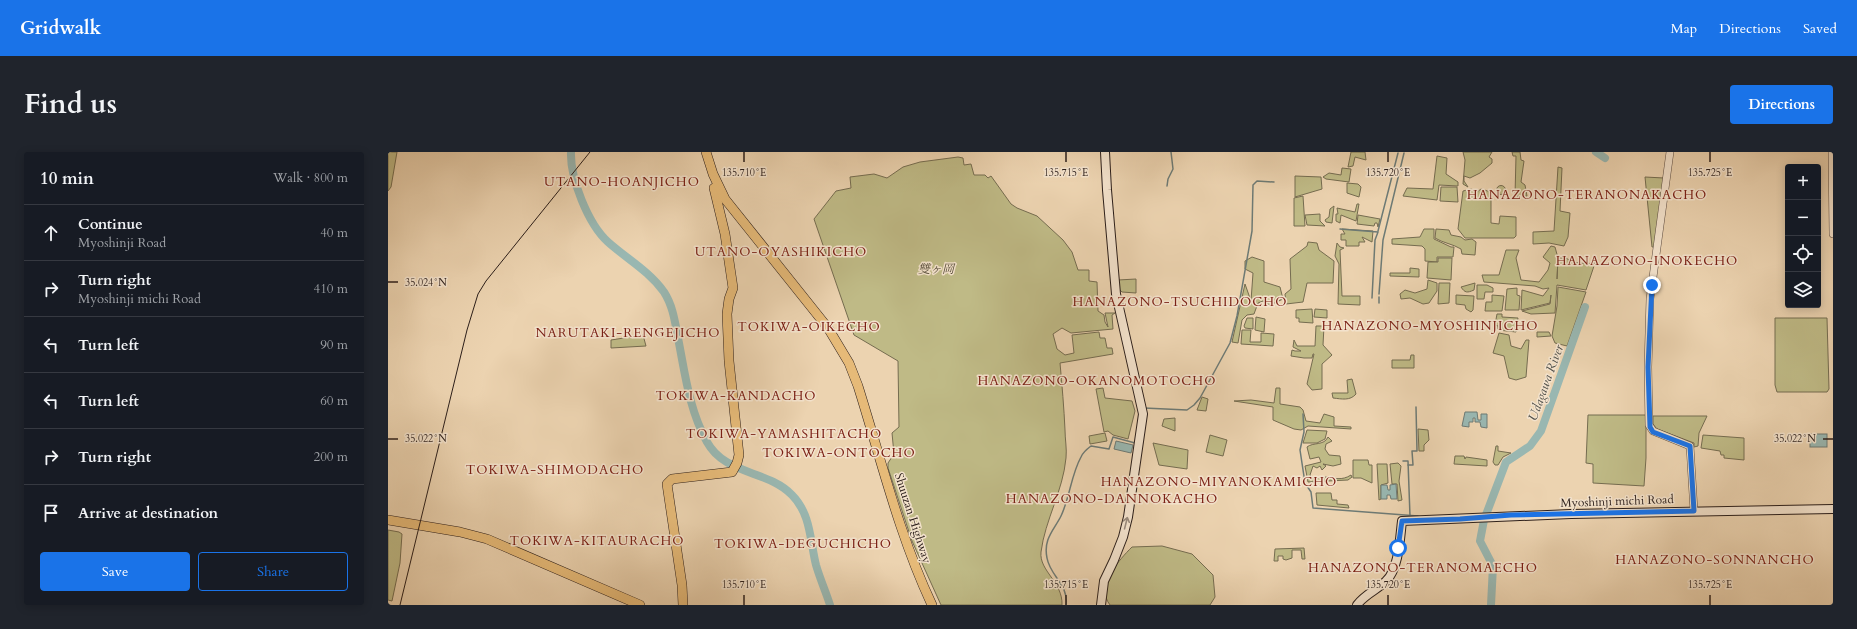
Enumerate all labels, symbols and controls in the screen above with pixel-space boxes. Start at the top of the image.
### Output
text: Gridwalk [20,15,101,41]
text: Map [1671,19,1697,38]
text: Directions [1719,19,1781,38]
text: Saved [1803,19,1837,38]
text: Find us [24,85,117,123]
button: Directions [1730,85,1833,124]
map controls [1785,164,1821,308]
button: + [1785,164,1821,200]
text: 135.710°E [722,166,766,180]
text: 135.715°E [1044,166,1088,180]
text: 135.720°E [1366,166,1410,180]
text: 135.725°E [1688,166,1732,180]
text: 10 min [40,167,94,190]
text: Walk · 800 m [273,169,348,187]
district label: UTANO-HOANJICHO [544,173,700,191]
district label: HANAZONO-TERANONAKACHO [1467,186,1707,204]
button: − [1785,200,1821,236]
text: Continue [78,214,143,234]
icon: ahead [40,222,62,244]
text: 40 m [320,224,348,242]
text: Myoshinji Road [78,234,166,252]
button: locate [1785,236,1821,272]
district label: UTANO-OYASHIKICHO [695,243,867,261]
district label: HANAZONO-INOKECHO [1556,252,1738,270]
park label: 雙ヶ岡 [918,261,956,277]
text: Turn right [78,270,151,290]
button: layers [1785,272,1821,308]
text: 35.024°N [405,276,447,290]
route end [1643,276,1661,294]
icon: right [40,278,62,300]
text: 410 m [314,280,348,298]
text: Myoshinji michi Road [78,290,201,308]
district label: HANAZONO-TSUCHIDOCHO [1073,293,1287,311]
district label: HANAZONO-MYOSHINJICHO [1321,317,1539,335]
district label: TOKIWA-OIKECHO [737,318,881,336]
district label: NARUTAKI-RENGEJICHO [536,324,720,342]
icon: left [40,334,62,356]
text: Turn left [78,335,139,355]
text: 90 m [320,336,348,354]
water label: Udagawa River [1524,342,1568,424]
district label: HANAZONO-OKANOMOTOCHO [978,372,1216,390]
district label: TOKIWA-KANDACHO [655,387,817,405]
icon: left [40,390,62,412]
text: Turn left [78,391,139,411]
text: 60 m [320,392,348,410]
district label: TOKIWA-YAMASHITACHO [686,425,882,443]
text: 35.022°N [405,432,447,446]
text: 35.022°N [1774,432,1816,446]
district label: TOKIWA-ONTOCHO [762,444,916,462]
icon: right [40,446,62,468]
text: Turn right [78,447,151,467]
text: 200 m [314,448,348,466]
district label: TOKIWA-SHIMODACHO [466,461,644,479]
street label: Shuuzan Highway [891,471,935,566]
district label: HANAZONO-MIYANOKAMICHO [1101,473,1337,491]
district label: HANAZONO-DANNOKACHO [1006,490,1218,508]
street label: Myoshinji michi Road [1560,491,1675,511]
icon: arrive [40,502,62,524]
text: Arrive at destination [78,503,218,523]
one-way arrow [1123,517,1130,530]
district label: TOKIWA-KITAURACHO [509,532,685,550]
district label: TOKIWA-DEGUCHICHO [714,535,892,553]
route start [1389,539,1407,557]
district label: HANAZONO-SONNANCHO [1615,551,1815,569]
button: Save [40,552,190,591]
button: Share [198,552,348,591]
district label: HANAZONO-TERANOMAECHO [1308,559,1538,577]
text: 135.710°E [722,578,766,592]
text: 135.715°E [1044,578,1088,592]
text: 135.720°E [1366,578,1410,592]
text: 135.725°E [1688,578,1732,592]

